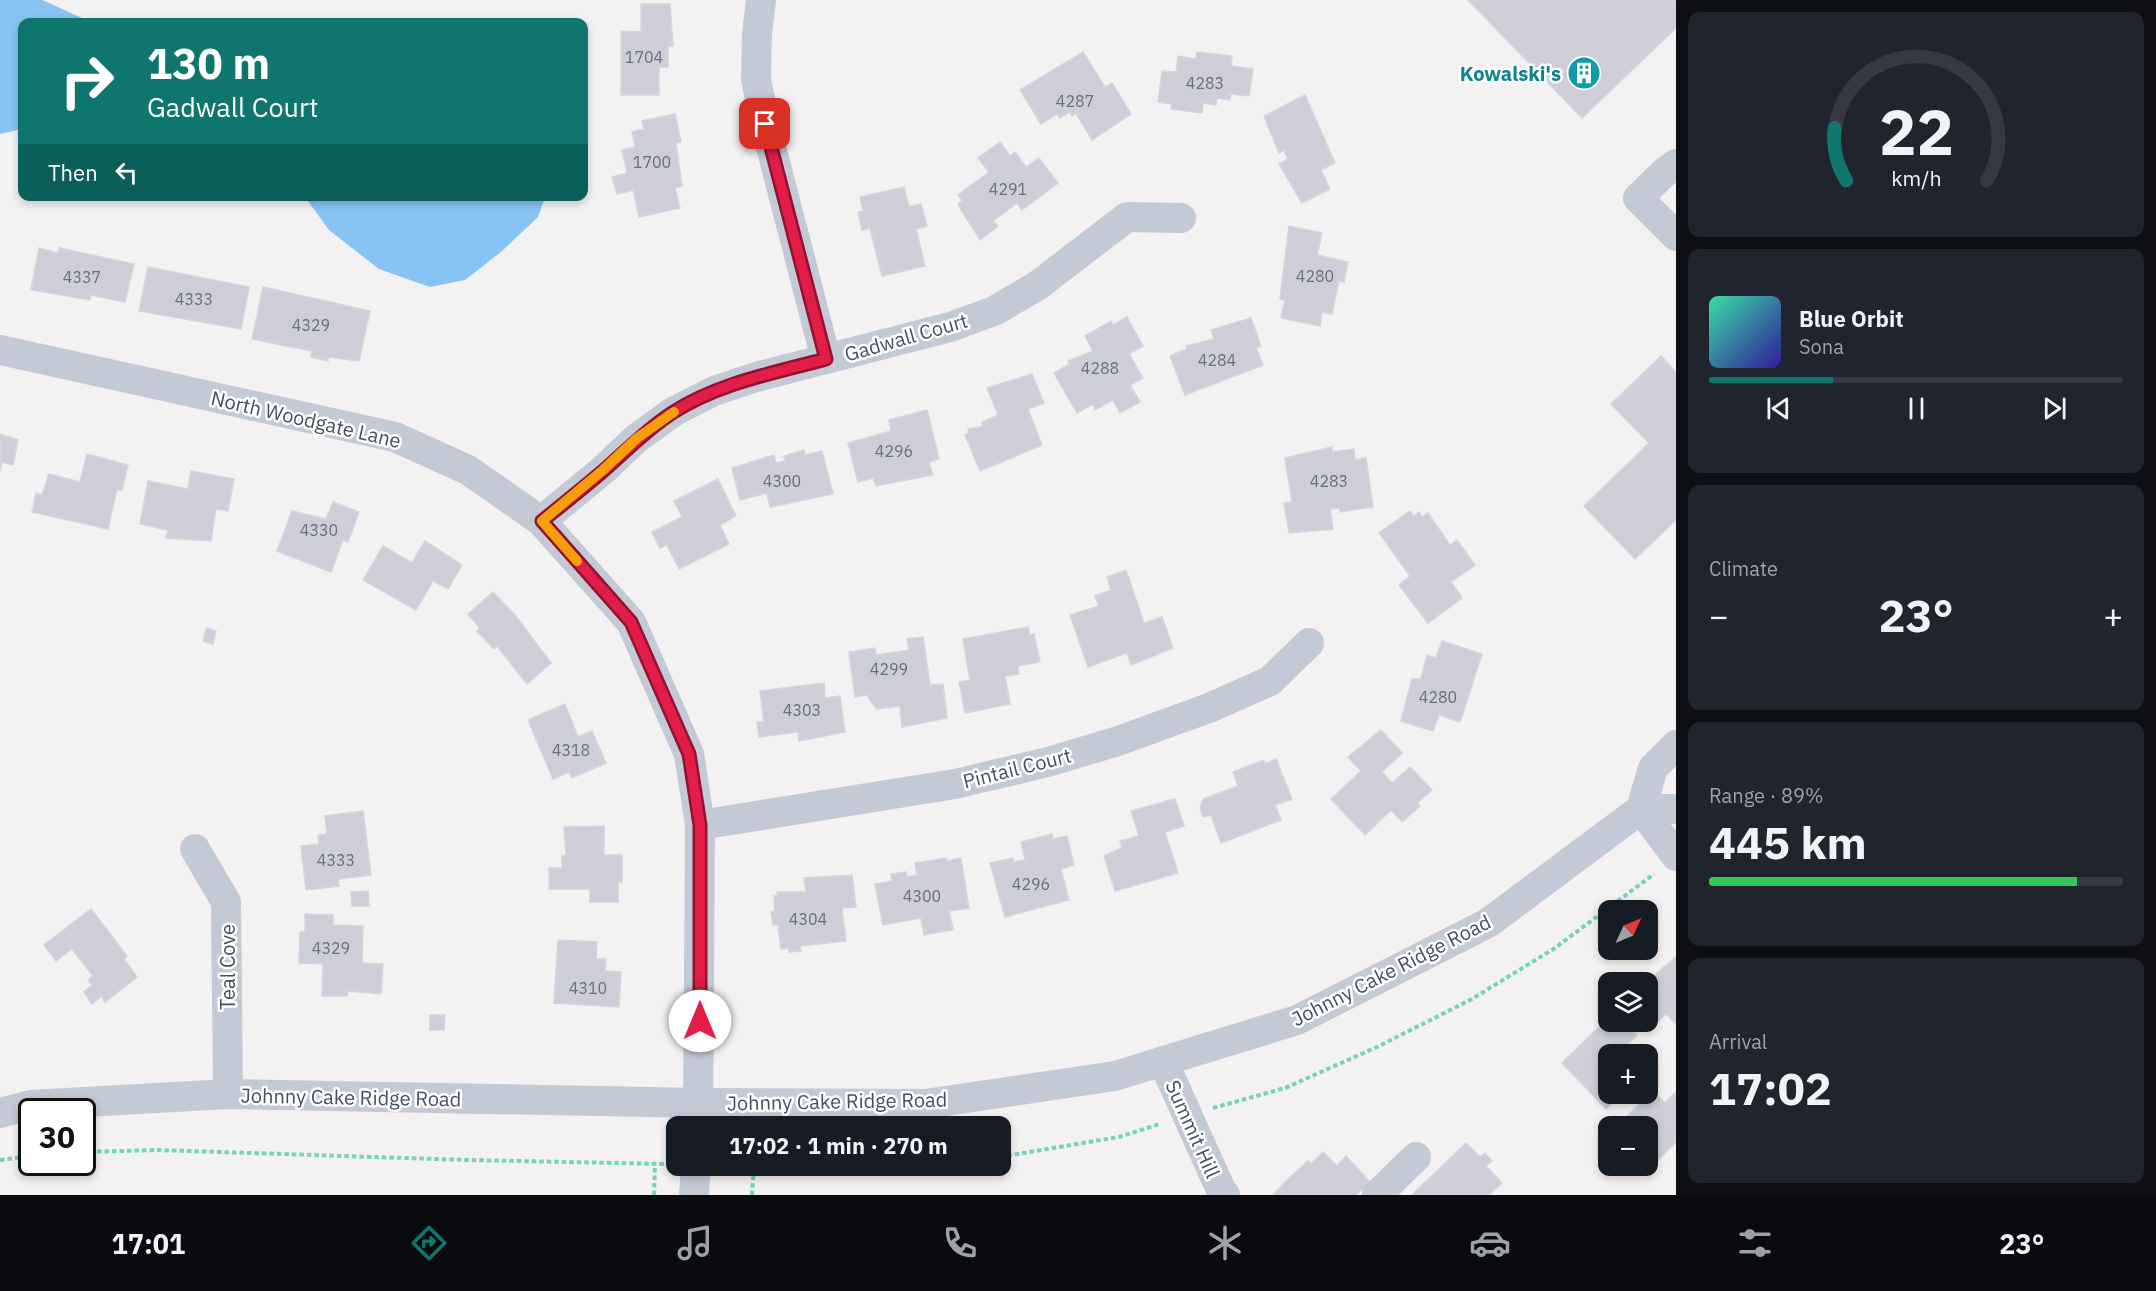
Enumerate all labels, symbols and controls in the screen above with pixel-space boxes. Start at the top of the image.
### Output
text: 130 m [147,36,270,91]
icon: right [48,42,126,120]
house number: 1704 [625,47,663,67]
building icon: Kowalski's [1566,55,1602,91]
place label: Kowalski's [1460,60,1561,87]
house number: 4283 [1186,73,1224,93]
text: Gadwall Court [147,89,318,124]
house number: 4287 [1056,91,1094,111]
text: 22 [1879,91,1953,172]
pin [739,98,790,149]
icon: arrive [748,107,781,140]
house number: 1700 [633,152,671,172]
icon: left [110,156,143,189]
text: Then [48,158,98,187]
text: km/h [1891,165,1941,193]
house number: 4291 [989,179,1027,199]
house number: 4280 [1296,266,1334,286]
house number: 4337 [63,267,101,287]
house number: 4333 [175,289,213,309]
text: Blue Orbit [1799,304,1904,333]
street label: Gadwall Court [841,307,971,367]
house number: 4329 [292,315,330,335]
text: Sona [1799,333,1844,360]
house number: 4284 [1198,350,1236,370]
house number: 4288 [1081,358,1119,378]
street label: North Woodgate Lane [208,384,404,454]
icon: previous [1762,392,1795,425]
icon: pause [1900,392,1933,425]
icon: next [2038,392,2071,425]
house number: 4296 [875,441,913,461]
house number: 4300 [763,471,801,491]
house number: 4283 [1310,471,1348,491]
house number: 4330 [300,520,338,540]
text: Climate [1709,555,1778,582]
text: 23° [1878,586,1954,644]
text: − [1709,594,1729,637]
text: + [2103,594,2123,637]
house number: 4299 [870,659,908,679]
house number: 4280 [1419,687,1457,707]
house number: 4303 [783,700,821,720]
house number: 4318 [552,740,590,760]
street label: Pintail Court [960,742,1074,794]
text: Range · 89% [1709,782,1824,809]
text: 445 km [1709,813,1867,871]
house number: 4333 [317,850,355,870]
house number: 4296 [1012,874,1050,894]
house number: 4300 [903,886,941,906]
north arrow [1598,900,1658,960]
map controls [1598,900,1658,1176]
street label: Johnny Cake Ridge Road [1287,908,1495,1032]
house number: 4304 [789,909,827,929]
street label: Teal Cove [214,924,241,1010]
house number: 4329 [312,938,350,958]
button: layers [1598,972,1658,1032]
house number: 4310 [569,978,607,998]
position arrow [668,989,732,1053]
text: Arrival [1709,1028,1767,1055]
button: + [1598,1044,1658,1104]
text: 17:02 [1709,1059,1832,1117]
street label: Summit Hill [1159,1076,1227,1182]
street label: Johnny Cake Ridge Road [241,1082,461,1112]
street label: Johnny Cake Ridge Road [727,1086,947,1116]
speed limit sign: 30 [18,1098,96,1176]
button: − [1598,1116,1658,1176]
text: 17:02 · 1 min · 270 m [729,1131,948,1160]
icon: directions [408,1222,450,1264]
icon: music [674,1222,716,1264]
icon: phone [939,1222,981,1264]
icon: climate [1204,1222,1246,1264]
icon: car [1469,1222,1511,1264]
icon: filters [1734,1222,1776,1264]
text: 17:01 [112,1226,185,1261]
text: 23° [1999,1226,2044,1261]

